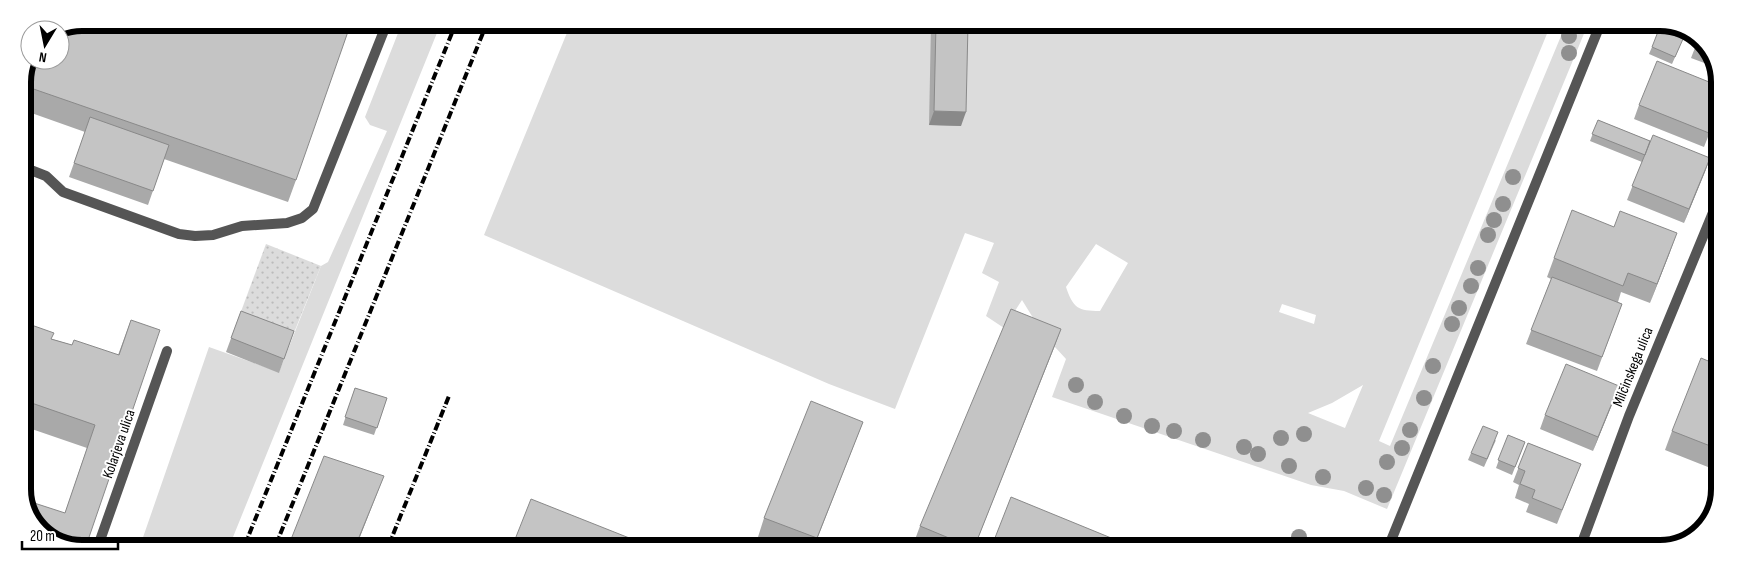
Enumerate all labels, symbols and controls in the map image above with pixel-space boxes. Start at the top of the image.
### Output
north arrow [20,20,70,70]
text: N [38,48,48,66]
street label: Milčinskega ulica [1608,324,1658,410]
street label: Kolarjeva ulica [98,407,140,481]
scale bar [22,518,119,550]
text: 20 m [30,527,55,546]

